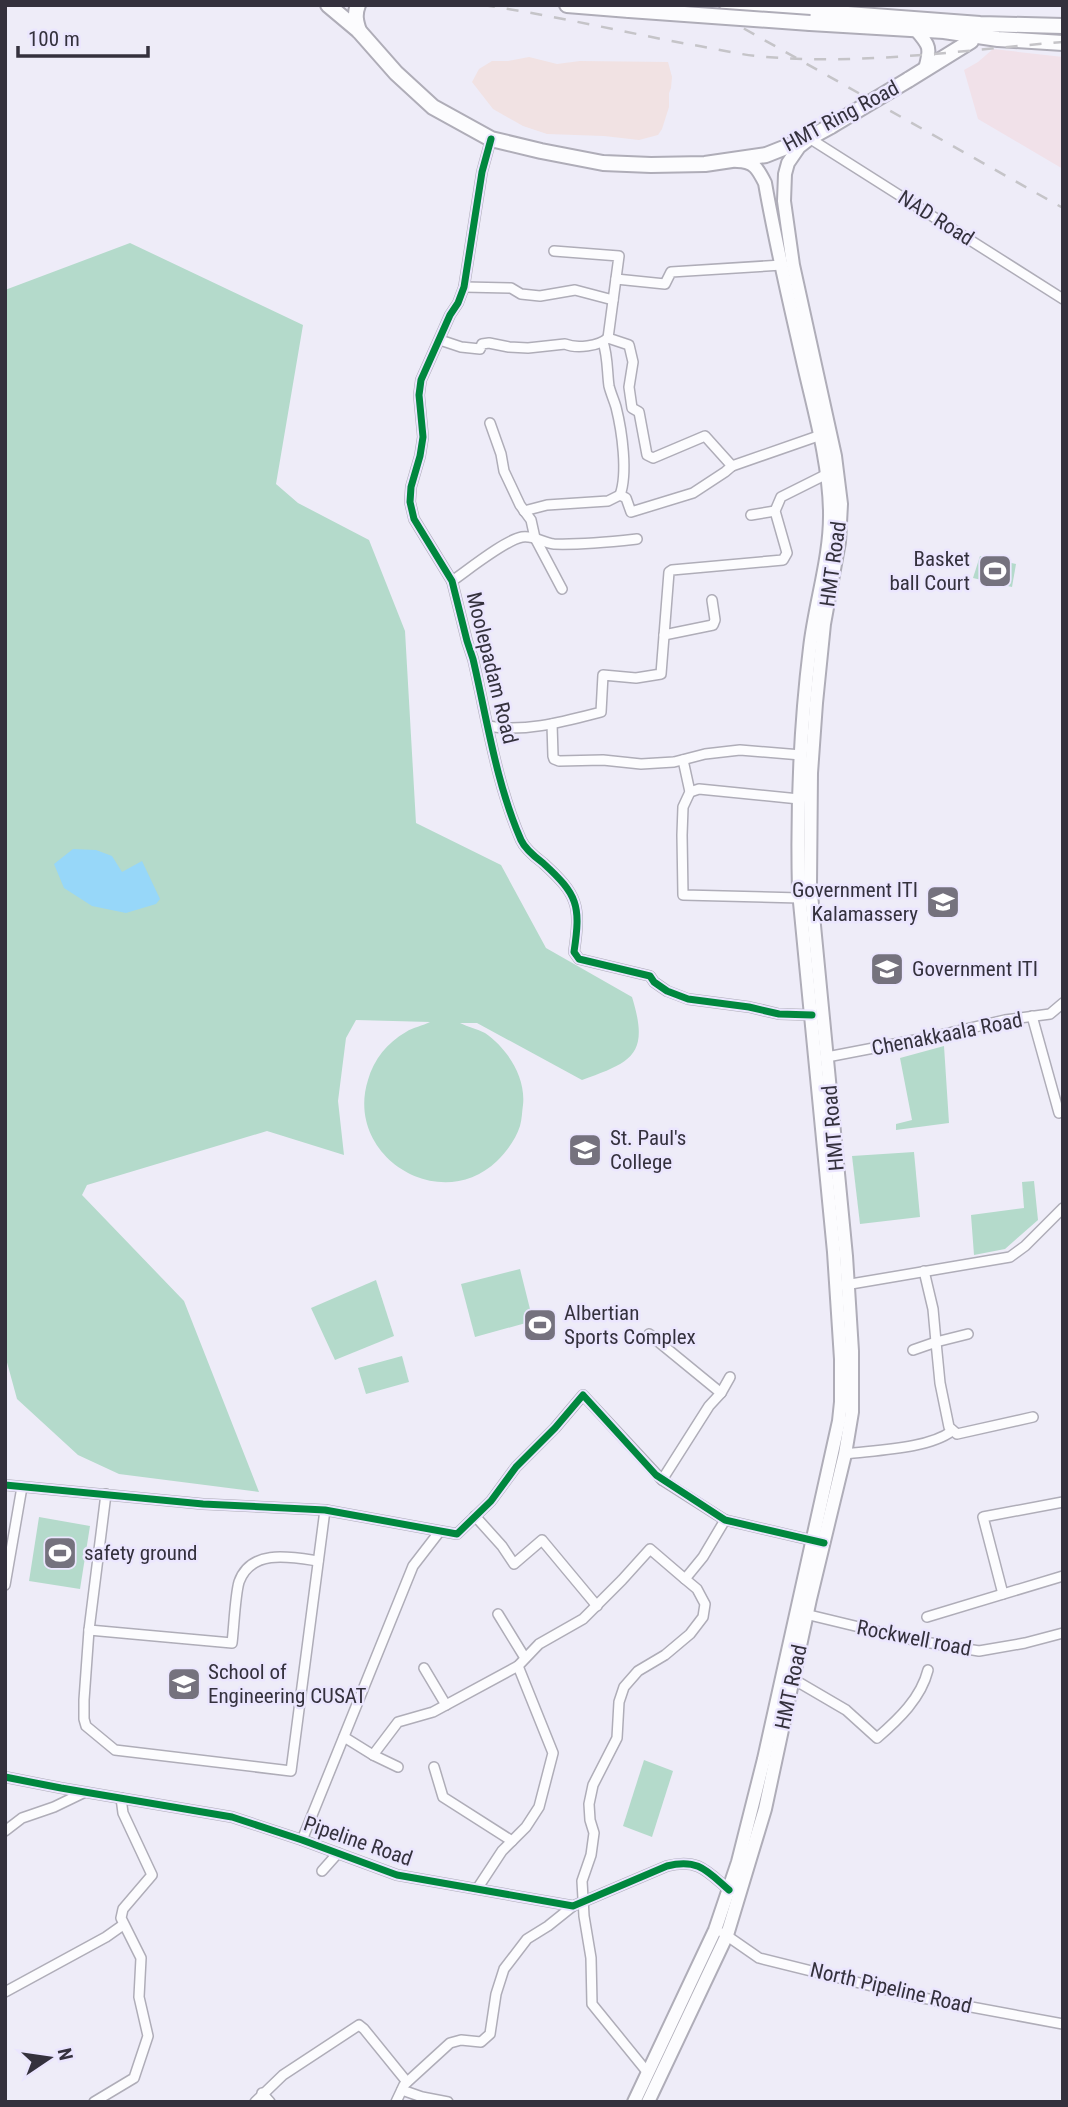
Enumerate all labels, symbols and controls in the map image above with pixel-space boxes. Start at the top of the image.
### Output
scale bar [18,14,147,58]
text: 100 m [28,27,80,51]
street label: HMT Ring Road [779,75,903,157]
street label: NAD Road [894,185,978,251]
street label: HMT Road [815,520,851,608]
place label: Basket ball Court [889,547,970,595]
sports icon: Basket ball Court [976,552,1014,590]
street label: Moolepadam Road [462,590,522,746]
place label: Government ITI Kalamassery [792,878,918,926]
school or university icon: Government ITI Kalamassery [924,883,962,921]
school or university icon: Government ITI [868,950,906,988]
place label: Government ITI [912,957,1038,981]
street label: Chenakkaala Road [870,1008,1024,1060]
street label: HMT Road [817,1084,849,1172]
place label: St. Paul's College [610,1126,686,1174]
school or university icon: St. Paul's College [566,1131,604,1169]
place label: Albertian Sports Complex [564,1301,696,1349]
sports icon: Albertian Sports Complex [521,1306,559,1344]
sports icon: safety ground [41,1534,79,1572]
place label: safety ground [84,1541,198,1565]
street label: Rockwell road [855,1615,973,1661]
street label: HMT Road [770,1642,812,1732]
place label: School of Engineering CUSAT [208,1660,367,1708]
school or university icon: School of Engineering CUSAT [165,1665,203,1703]
street label: Pipeline Road [301,1811,415,1871]
street label: North Pipeline Road [808,1958,974,2018]
north arrow [14,2023,84,2093]
text: N [53,2046,78,2063]

